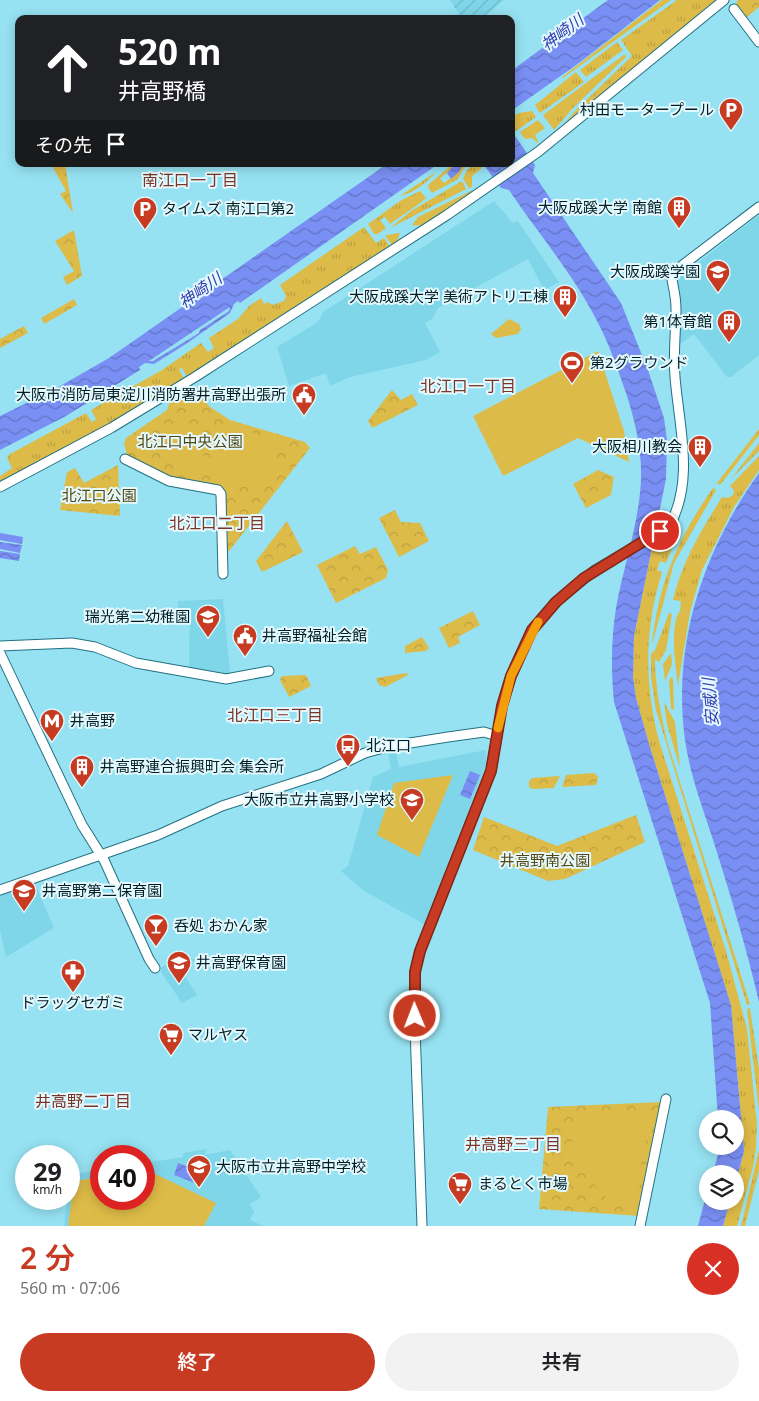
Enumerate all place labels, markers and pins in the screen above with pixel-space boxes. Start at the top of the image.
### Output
parking icon: 村田モータープール [718,97,744,131]
place label: 村田モータープール [580,99,714,119]
building icon: 大阪成蹊大学 南館 [666,195,692,229]
parking icon: タイムズ 南江口第2 [132,196,158,230]
place label: 大阪成蹊大学 南館 [538,197,662,217]
place label: タイムズ 南江口第2 [162,198,294,218]
school or university icon: 大阪成蹊学園 [705,259,731,293]
place label: 大阪成蹊学園 [610,261,700,281]
building icon: 大阪成蹊大学 美術アトリエ棟 [552,284,578,318]
place label: 大阪成蹊大学 美術アトリエ棟 [349,286,548,306]
building icon: 第1体育館 [716,309,742,343]
place label: 第1体育館 [643,311,712,331]
sports icon: 第2グラウンド [559,350,585,384]
place label: 第2グラウンド [590,352,689,372]
public building icon: 大阪市消防局東淀川消防署井高野出張所 [291,382,317,416]
place label: 大阪市消防局東淀川消防署井高野出張所 [16,384,286,404]
building icon: 大阪相川教会 [687,434,713,468]
place label: 大阪相川教会 [592,436,682,456]
pin [639,510,681,552]
school or university icon: 瑞光第二幼稚園 [195,604,221,638]
place label: 瑞光第二幼稚園 [85,606,190,626]
public building icon: 井高野福祉会館 [232,623,258,657]
place label: 井高野福祉会館 [262,625,367,645]
metro station icon: 井高野 [39,708,65,742]
place label: 井高野 [70,710,115,730]
bus stop icon: 北江口 [335,733,361,767]
place label: 北江口 [366,735,411,755]
building icon: 井高野連合振興町会 集会所 [69,754,95,788]
place label: 井高野連合振興町会 集会所 [100,756,284,776]
school or university icon: 大阪市立井高野小学校 [399,787,425,821]
place label: 大阪市立井高野小学校 [244,789,394,809]
school or university icon: 井高野第二保育園 [11,878,37,912]
place label: 井高野第二保育園 [42,880,162,900]
bar icon: 呑処 おかん家 [143,913,169,947]
place label: 呑処 おかん家 [174,915,268,935]
school or university icon: 井高野保育園 [166,950,192,984]
place label: 井高野保育園 [196,952,286,972]
pharmacy icon: ドラッグセガミ [60,959,86,993]
place label: ドラッグセガミ [20,992,126,1012]
supermarket icon: マルヤス [158,1022,184,1056]
place label: マルヤス [188,1024,248,1044]
school or university icon: 大阪市立井高野中学校 [186,1154,212,1188]
place label: 大阪市立井高野中学校 [216,1156,366,1176]
supermarket icon: まるとく市場 [447,1171,473,1205]
place label: まるとく市場 [478,1173,568,1193]

